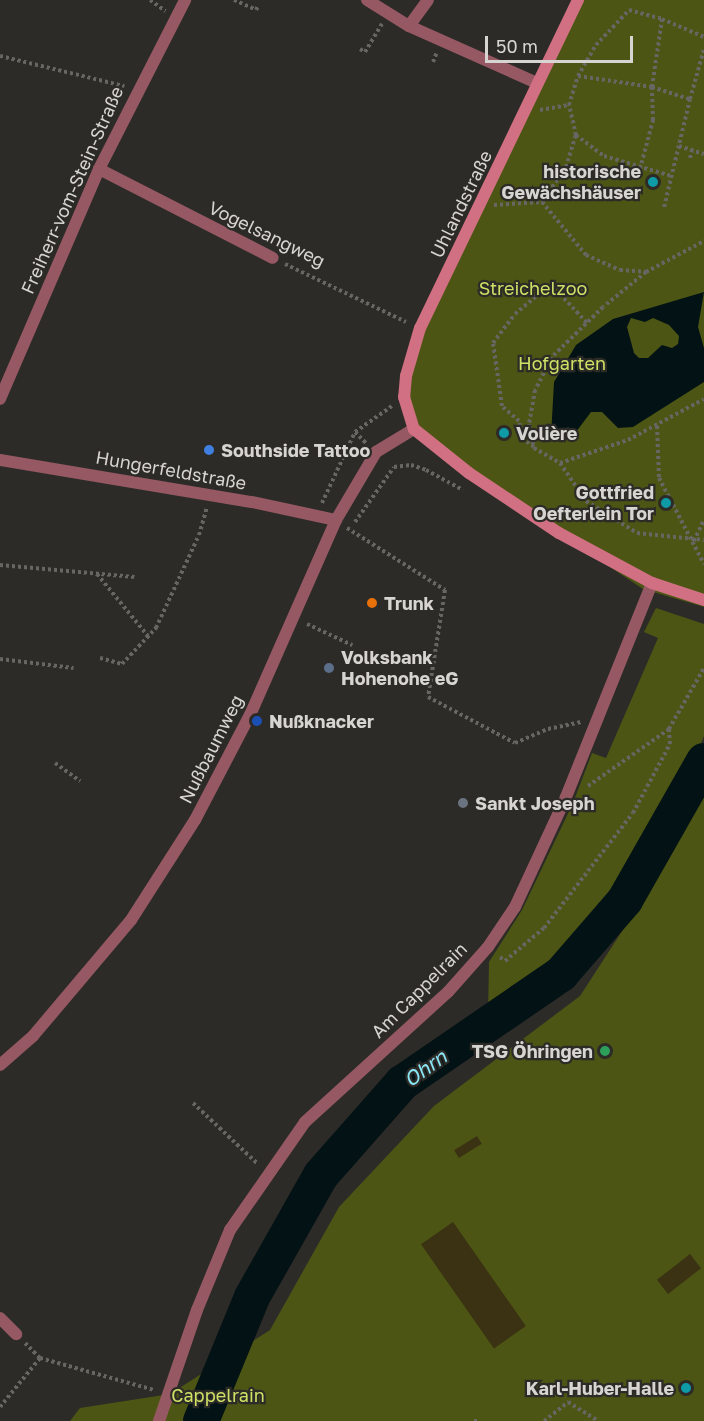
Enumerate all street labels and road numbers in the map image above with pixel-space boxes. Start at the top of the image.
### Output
street label: Freiherr-vom-Stein-Straße [16,83,128,297]
street label: Uhlandstraße [426,147,496,261]
street label: Vogelsangweg [205,196,329,272]
street label: Hungerfeldstraße [94,446,248,494]
street label: Nußbaumweg [174,691,248,807]
street label: Am Cappelrain [367,938,471,1042]

